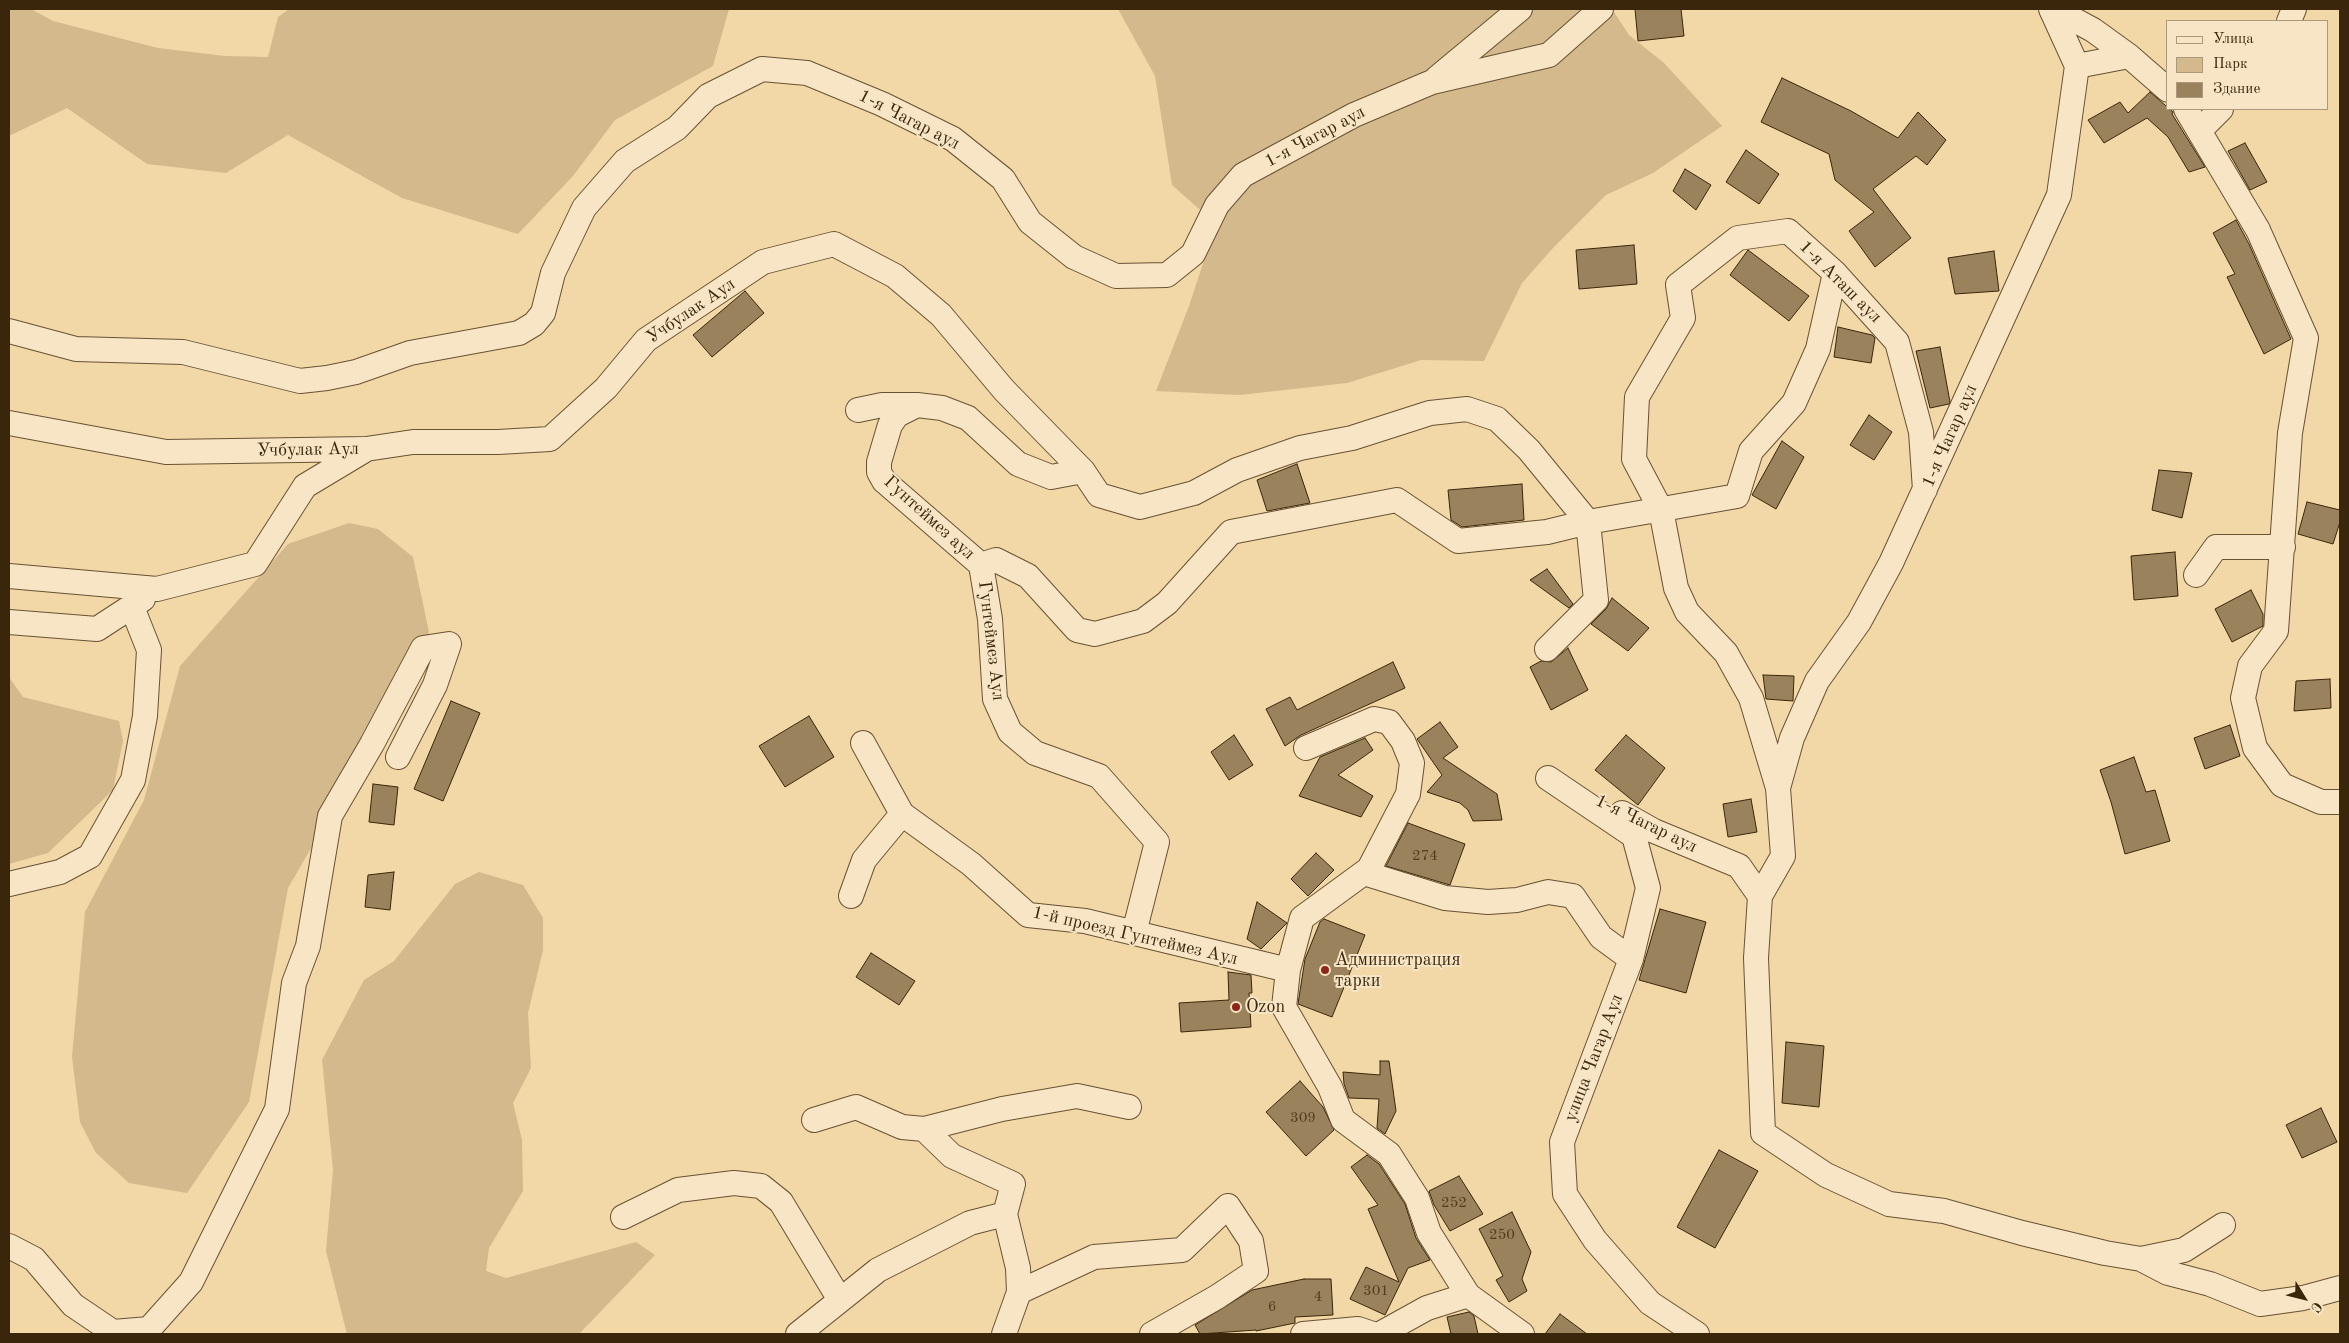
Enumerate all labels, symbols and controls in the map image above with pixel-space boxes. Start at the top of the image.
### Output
legend [2166,20,2329,110]
text: Улица [2213,32,2254,47]
text: Парк [2213,57,2248,72]
text: Здание [2213,82,2260,97]
street label: 1-я Чагар аул [855,85,963,155]
street label: 1-я Чагар аул [1261,102,1369,172]
street label: 1-я Аташ аул [1794,236,1886,328]
street label: Учбулак Аул [643,273,739,349]
street label: 1-я Чагар аул [1918,381,1982,491]
street label: Учбулак Аул [257,438,359,462]
street label: Гунтеймез аул [879,471,979,565]
street label: Гунтеймез Аул [973,580,1009,702]
street label: 1-я Чагар аул [1592,790,1700,858]
house number: 274 [1412,847,1438,865]
street label: 1-й проезд Гунтеймез Аул [1030,902,1240,970]
place label: Администрация тарки [1335,949,1461,992]
marker: Администрация тарки [1319,964,1331,976]
street label: улица Чагар Аул [1560,991,1628,1125]
place label: Ozon [1246,996,1285,1018]
marker: Ozon [1230,1001,1242,1013]
house number: 309 [1290,1109,1316,1127]
house number: 252 [1441,1194,1467,1212]
house number: 250 [1489,1226,1515,1244]
north arrow [2279,1273,2329,1323]
house number: 301 [1363,1282,1389,1300]
house number: 4 [1314,1288,1322,1306]
house number: 6 [1268,1298,1276,1316]
text: С [2308,1299,2325,1315]

